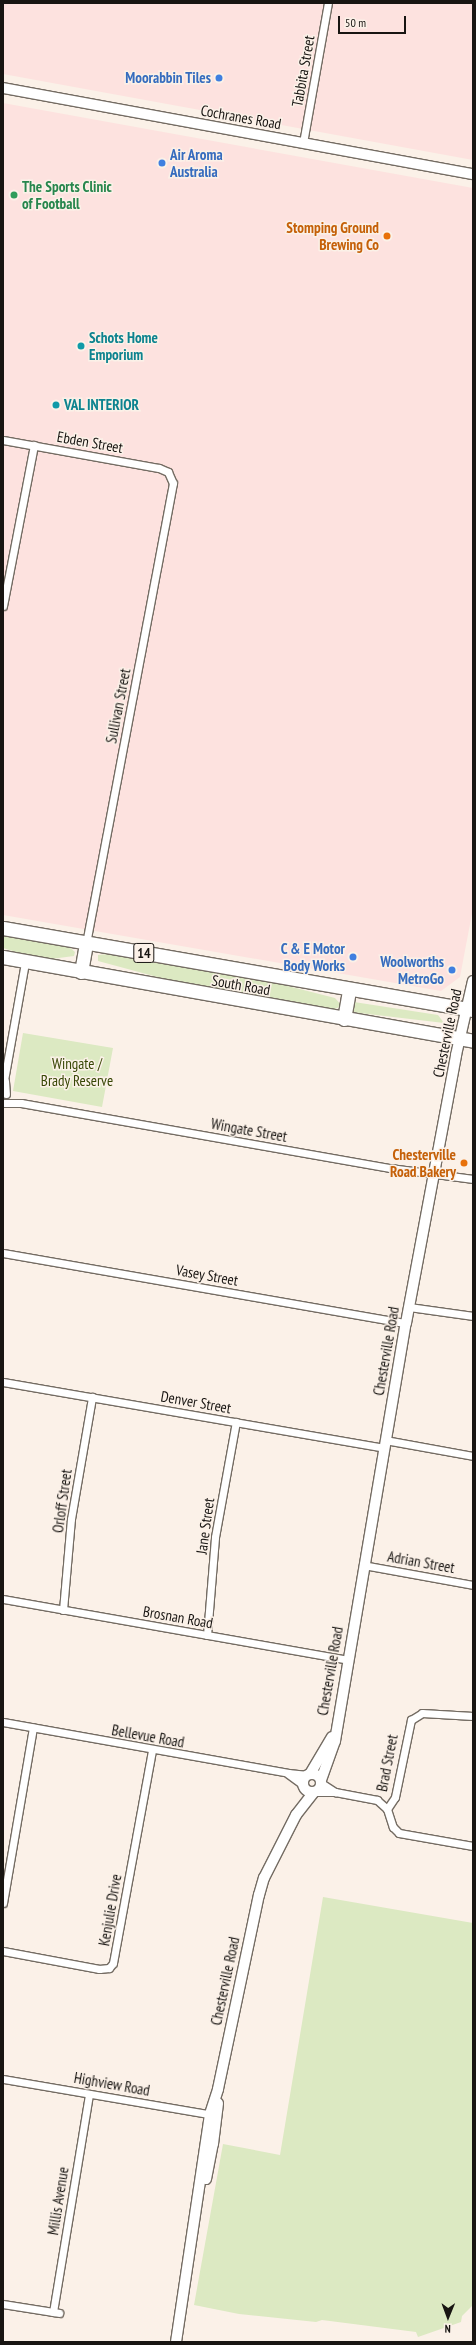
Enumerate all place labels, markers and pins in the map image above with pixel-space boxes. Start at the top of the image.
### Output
place label: Moorabbin Tiles [125,69,211,87]
marker: Moorabbin Tiles [214,73,224,83]
place label: Air Aroma Australia [170,145,223,180]
marker: Air Aroma Australia [157,158,167,168]
place label: The Sports Clinic of Football [22,177,112,212]
marker: The Sports Clinic of Football [9,190,19,200]
place label: Stomping Ground Brewing Co [286,218,379,253]
marker: Stomping Ground Brewing Co [382,231,392,241]
place label: Schots Home Emporium [89,328,158,363]
marker: Schots Home Emporium [76,341,86,351]
place label: VAL INTERIOR [64,396,140,414]
marker: VAL INTERIOR [51,400,61,410]
place label: C & E Motor Body Works [280,939,345,974]
marker: C & E Motor Body Works [348,952,358,962]
place label: Woolworths MetroGo [380,952,444,987]
marker: Woolworths MetroGo [447,965,457,975]
place label: Chesterville Road Bakery [390,1145,456,1180]
marker: Chesterville Road Bakery [459,1158,469,1168]

